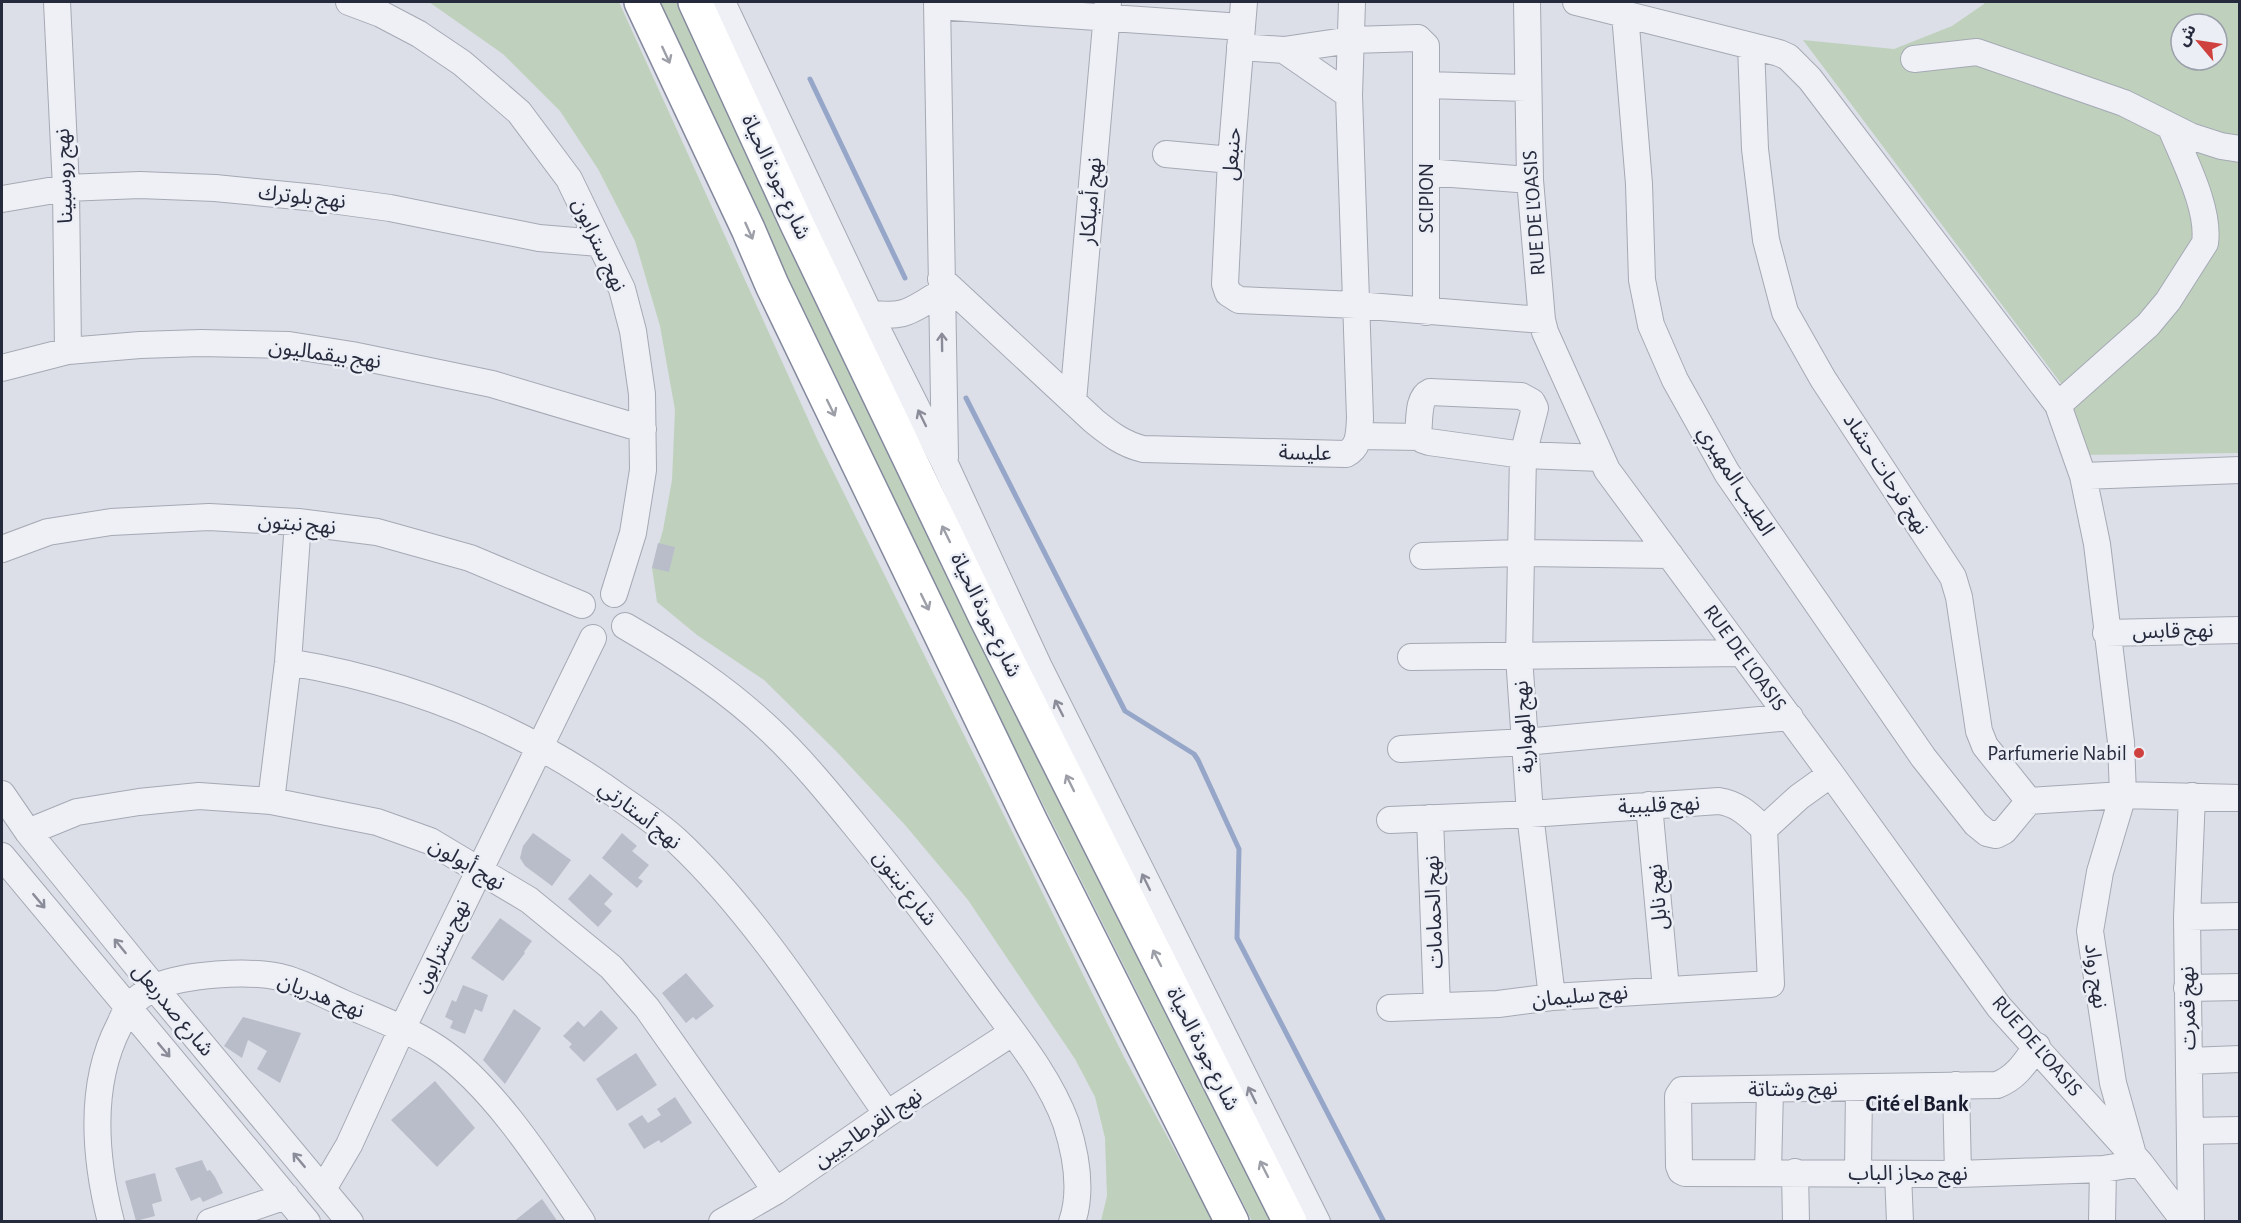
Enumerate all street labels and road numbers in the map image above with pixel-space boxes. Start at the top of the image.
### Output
street label: شارع جودة الحياة [734,111,814,244]
street label: حنبعل [1220,127,1245,181]
street label: نهج روسبينا [52,128,80,224]
street label: RUE DE L'OASIS [1519,150,1549,276]
street label: نهج أميلكار [1074,156,1109,247]
street label: SCIPION [1416,163,1437,233]
street label: نهج بلوترك [257,182,347,216]
street label: نهج سترابون [565,195,630,297]
street label: نهج بيقماليون [267,336,382,376]
street label: نهج فرحات حشاد [1836,410,1933,540]
street label: الطيب المهيري [1690,422,1778,542]
street label: عليسة [1278,442,1332,464]
street label: نهج نبتون [257,510,337,542]
street label: شارع جودة الحياة [943,550,1025,682]
street label: RUE DE L'OASIS [1700,601,1790,715]
street label: نهج قابس [2132,620,2214,646]
street label: نهج الهوارية [1510,680,1542,774]
street label: نهج أستارتي [592,775,687,857]
street label: نهج قليبية [1617,792,1701,822]
street label: نهج أبولون [424,832,510,897]
street label: شارع نبتون [866,846,941,932]
street label: نهج الحمامات [1422,855,1450,969]
street label: نهج نابل [1645,863,1675,931]
street label: نهج سترابون [411,896,477,997]
street label: نهج رواد [2077,942,2111,1010]
street label: شارع صدربعل [125,960,218,1063]
street label: نهج قمرت [2177,966,2203,1050]
street label: نهج هدريان [274,970,367,1026]
street label: نهج سليمان [1531,981,1629,1015]
street label: شارع جودة الحياة [1159,984,1243,1116]
street label: RUE DE L'OASIS [1988,992,2086,1100]
street label: نهج وشتاتة [1748,1078,1838,1104]
street label: نهج القرطاجيين [810,1084,928,1175]
street label: نهج مجاز الباب [1848,1163,1968,1188]

